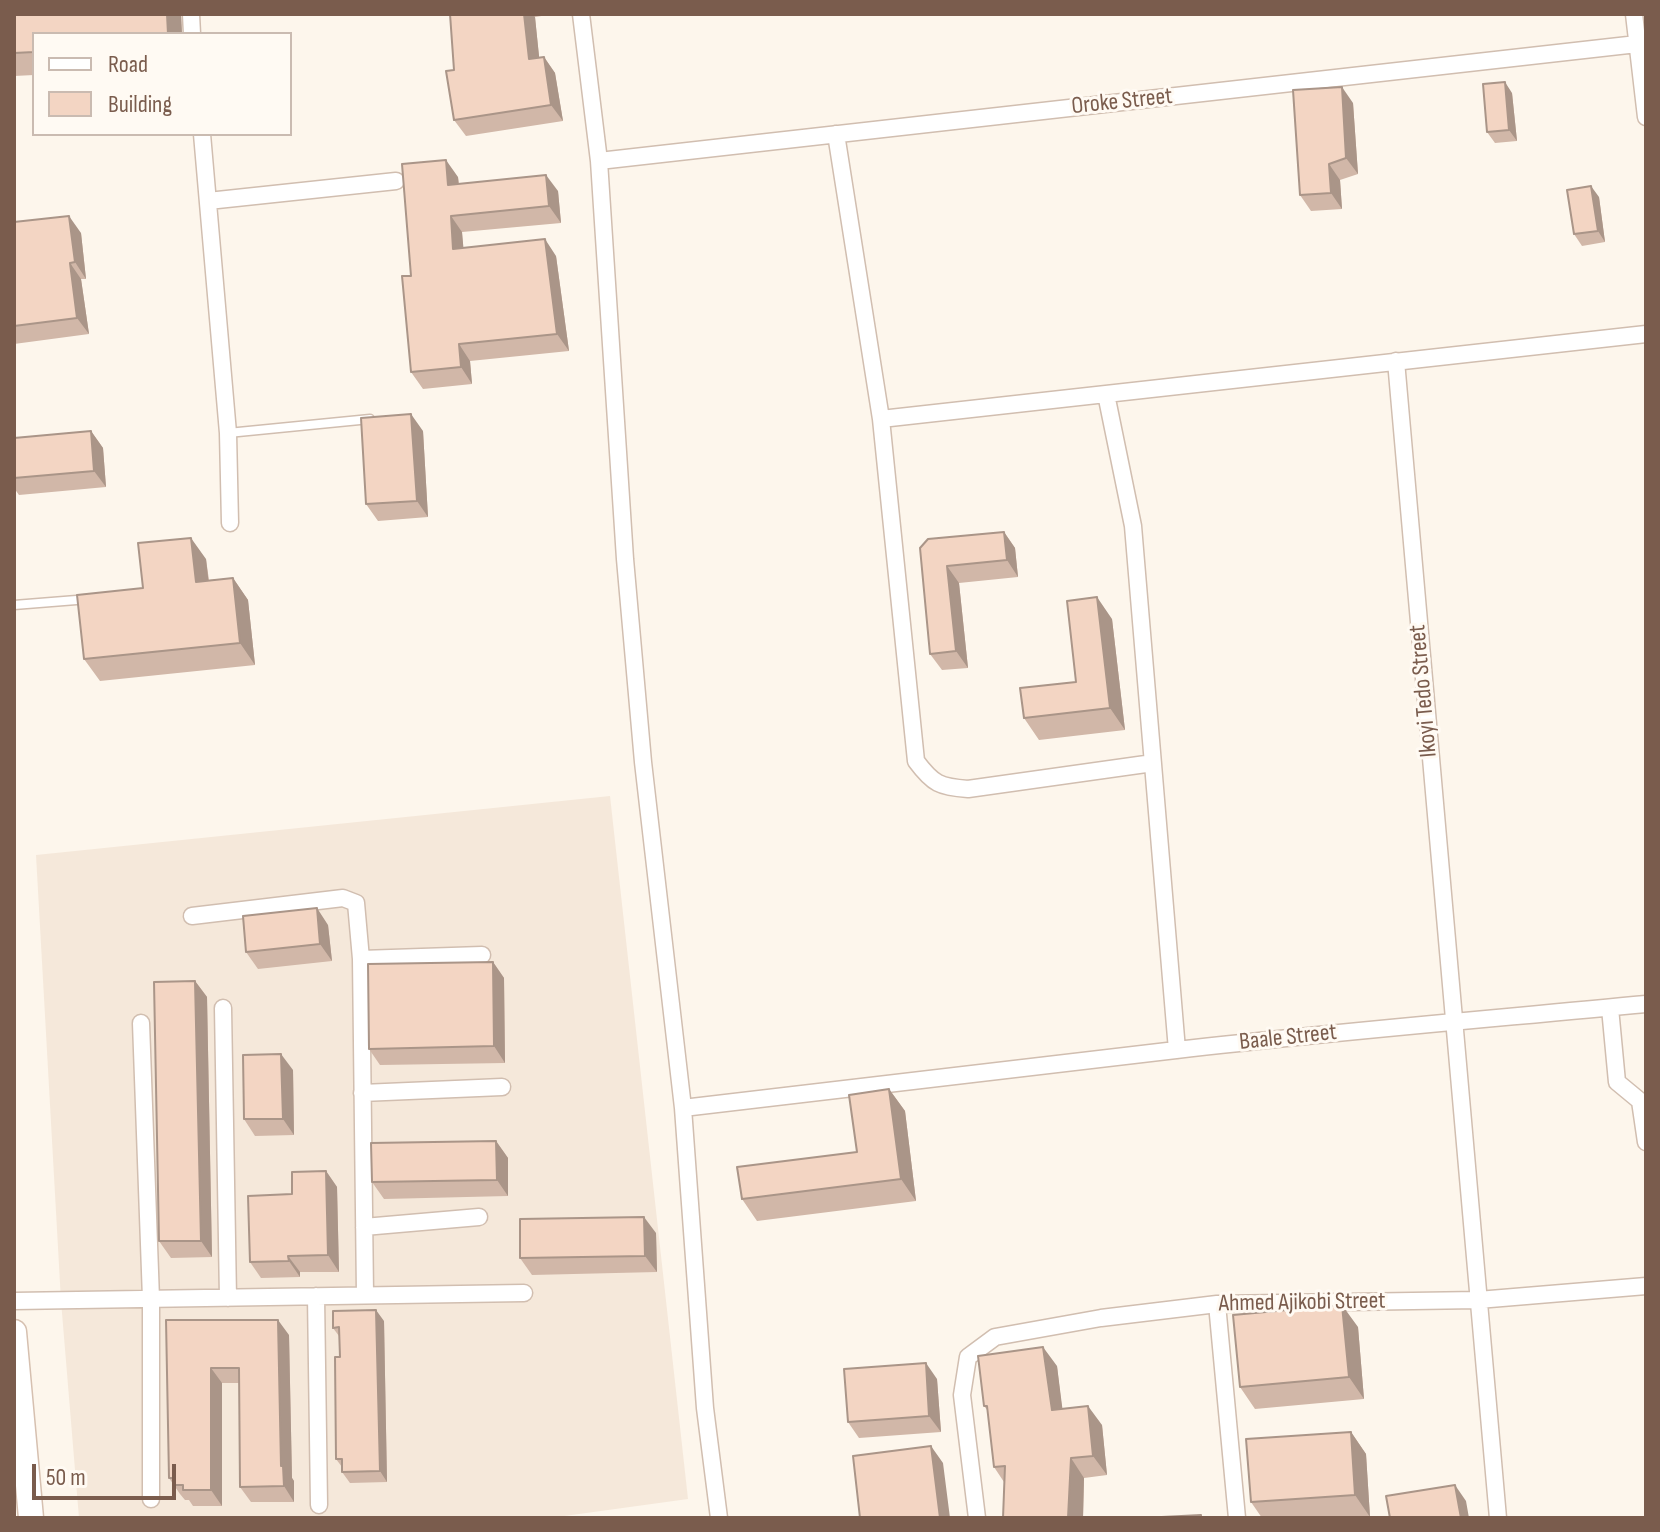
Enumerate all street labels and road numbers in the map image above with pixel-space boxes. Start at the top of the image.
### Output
street label: Oroke Street [1070,82,1174,122]
street label: Ikoyi Tedo Street [1404,623,1444,759]
street label: Baale Street [1238,1019,1338,1057]
street label: Ahmed Ajikobi Street [1218,1287,1386,1319]

